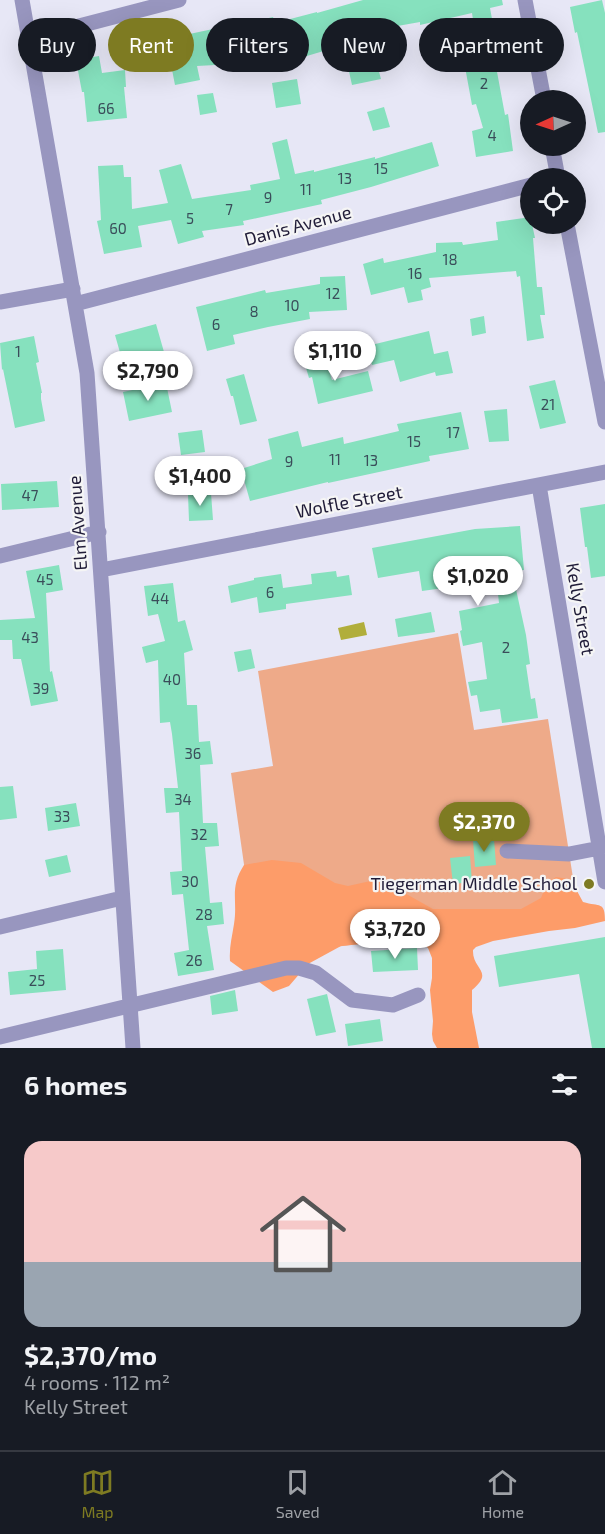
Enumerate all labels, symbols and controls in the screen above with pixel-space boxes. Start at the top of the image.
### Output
chip: Buy [18,18,96,72]
chip: Rent [108,18,194,72]
chip: Filters [206,18,309,72]
chip: New [321,18,407,72]
chip: Apartment [419,18,564,72]
house number: 2 [480,74,488,92]
north arrow [520,90,586,156]
map controls [520,90,586,234]
house number: 66 [97,99,115,117]
house number: 4 [487,126,497,144]
house number: 15 [374,159,388,177]
button: locate [520,168,586,234]
house number: 13 [338,169,352,187]
house number: 11 [300,180,312,198]
house number: 9 [264,188,272,206]
house number: 7 [225,200,233,218]
street label: Danis Avenue [242,200,354,250]
house number: 5 [186,209,194,227]
house number: 60 [109,219,127,237]
house number: 18 [442,250,458,268]
house number: 16 [408,264,422,282]
house number: 12 [326,284,340,302]
house number: 10 [284,296,300,314]
house number: 8 [249,302,259,320]
house number: 6 [212,315,220,333]
pin: $1,110 [286,331,384,382]
text: $1,110 [308,338,362,362]
house number: 1 [15,342,21,360]
pin: $2,790 [99,351,197,402]
text: $2,790 [117,358,179,382]
house number: 21 [541,395,555,413]
house number: 17 [446,423,460,441]
house number: 15 [407,432,421,450]
house number: 11 [329,450,341,468]
house number: 13 [364,451,378,469]
house number: 9 [285,452,293,470]
pin: $1,400 [151,456,249,507]
text: $1,400 [169,463,231,487]
street label: Elm Avenue [63,475,91,571]
street label: Wolfle Street [294,480,404,522]
house number: 47 [22,486,39,504]
pin: $1,020 [429,556,527,607]
street label: Kelly Street [562,561,600,657]
text: $1,020 [447,563,509,587]
house number: 45 [36,570,54,588]
house number: 6 [266,583,274,601]
house number: 44 [151,589,169,607]
house number: 43 [21,628,39,646]
house number: 2 [502,638,510,656]
house number: 40 [163,670,181,688]
house number: 39 [33,679,49,697]
house number: 36 [185,744,201,762]
house number: 34 [174,790,192,808]
pin: $2,370 [435,802,533,853]
house number: 33 [54,807,70,825]
text: $2,370 [453,809,515,833]
house number: 32 [191,825,207,843]
house number: 30 [181,872,199,890]
place label: Tiegerman Middle School [370,872,578,894]
marker: Tiegerman Middle School [582,877,596,891]
house number: 28 [195,905,213,923]
pin: $3,720 [346,909,444,960]
text: $3,720 [364,916,426,940]
house number: 26 [185,951,203,969]
house number: 25 [29,971,45,989]
icon: filters [548,1068,581,1101]
text: 6 homes [24,1069,127,1100]
icon: home [249,1180,357,1288]
text: $2,370/mo [24,1339,157,1370]
text: 4 rooms · 112 m² [24,1370,170,1394]
text: Kelly Street [24,1394,128,1418]
tab: Map [81,1466,114,1521]
tab: Saved [276,1466,320,1521]
tab: Home [482,1466,524,1521]

